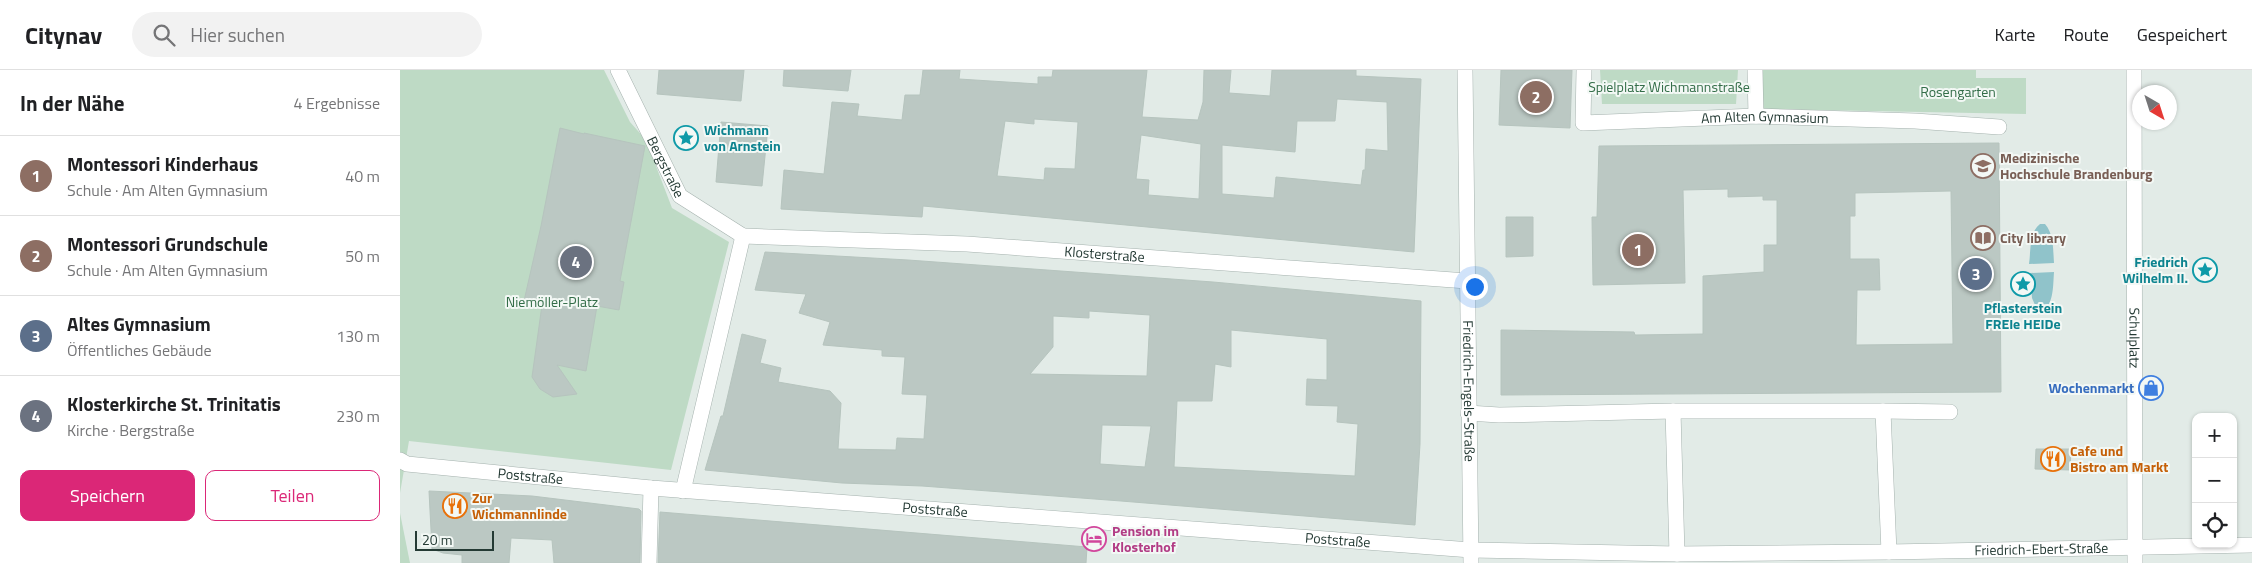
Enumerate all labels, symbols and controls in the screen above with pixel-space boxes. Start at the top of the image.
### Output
search box [132,12,482,57]
text: Citynav [25,17,102,53]
text: Hier suchen [190,20,285,49]
icon: search [150,21,178,49]
text: Karte [1994,21,2035,48]
text: Route [2063,21,2109,48]
text: Gespeichert [2137,21,2227,48]
park label: Spielplatz Wichmannstraße [1588,76,1750,97]
pin: 2 [1520,78,1552,116]
park label: Rosengarten [1920,81,1996,102]
north arrow [2132,85,2177,130]
text: In der Nähe [20,87,125,119]
text: 4 Ergebnisse [293,91,380,115]
street label: Am Alten Gymnasium [1701,105,1829,128]
place label: Wichmann von Arnstein [704,119,781,156]
place icon: Wichmann von Arnstein [673,125,699,151]
street label: Bergstraße [642,132,690,201]
place label: Medizinische Hochschule Brandenburg [2000,147,2153,184]
text: Montessori Kinderhaus [67,149,258,178]
school or university icon: Medizinische Hochschule Brandenburg [1970,153,1996,179]
text: 1 [32,164,40,188]
text: 40 m [345,164,380,188]
text: Schule · Am Alten Gymnasium [67,178,268,202]
library icon: City library [1970,225,1996,251]
place label: City library [2000,227,2066,248]
text: Montessori Grundschule [67,229,268,258]
pin: 1 [1622,231,1654,269]
street label: Klosterstraße [1064,240,1145,267]
pin: 4 [560,243,592,281]
text: 2 [32,244,40,268]
text: 50 m [345,244,380,268]
place label: Friedrich Wilhelm II. [2123,251,2188,288]
pin: 3 [1960,255,1992,293]
place icon: Friedrich Wilhelm II. [2192,257,2218,283]
text: Schule · Am Alten Gymnasium [67,258,268,282]
place icon: Pflasterstein FREIe HEIDe [2010,271,2036,297]
your location [1462,274,1488,300]
park label: Niemöller-Platz [506,291,598,312]
place label: Pflasterstein FREIe HEIDe [1984,297,2062,334]
street label: Schulplatz [2124,308,2146,368]
text: Altes Gymnasium [67,309,211,338]
street label: Friedrich-Engels-Straße [1458,320,1481,462]
text: 3 [32,324,40,348]
text: 130 m [336,324,380,348]
text: Öffentliches Gebäude [67,338,211,362]
shop icon: Wochenmarkt [2138,375,2164,401]
place label: Wochenmarkt [2049,377,2134,398]
text: Klosterkirche St. Trinitatis [67,389,281,418]
text: 4 [32,404,40,428]
text: 230 m [336,404,380,428]
map controls [2192,413,2237,548]
button: + [2192,413,2237,458]
text: Kirche · Bergstraße [67,418,195,442]
place label: Cafe und Bistro am Markt [2070,440,2168,477]
restaurant icon: Cafe und Bistro am Markt [2040,446,2066,472]
button: − [2192,458,2237,503]
street label: Poststraße [497,462,564,489]
button: Speichern [20,470,195,521]
button: Teilen [205,470,380,521]
place label: Zur Wichmannlinde [472,487,567,524]
restaurant icon: Zur Wichmannlinde [442,493,468,519]
street label: Poststraße [902,496,968,522]
button: locate [2192,503,2237,548]
place label: Pension im Klosterhof [1112,520,1179,557]
hotel icon: Pension im Klosterhof [1081,526,1107,552]
street label: Poststraße [1304,526,1371,552]
scale bar [415,528,494,551]
text: 20 m [422,529,452,550]
street label: Friedrich-Ebert-Straße [1974,537,2109,560]

